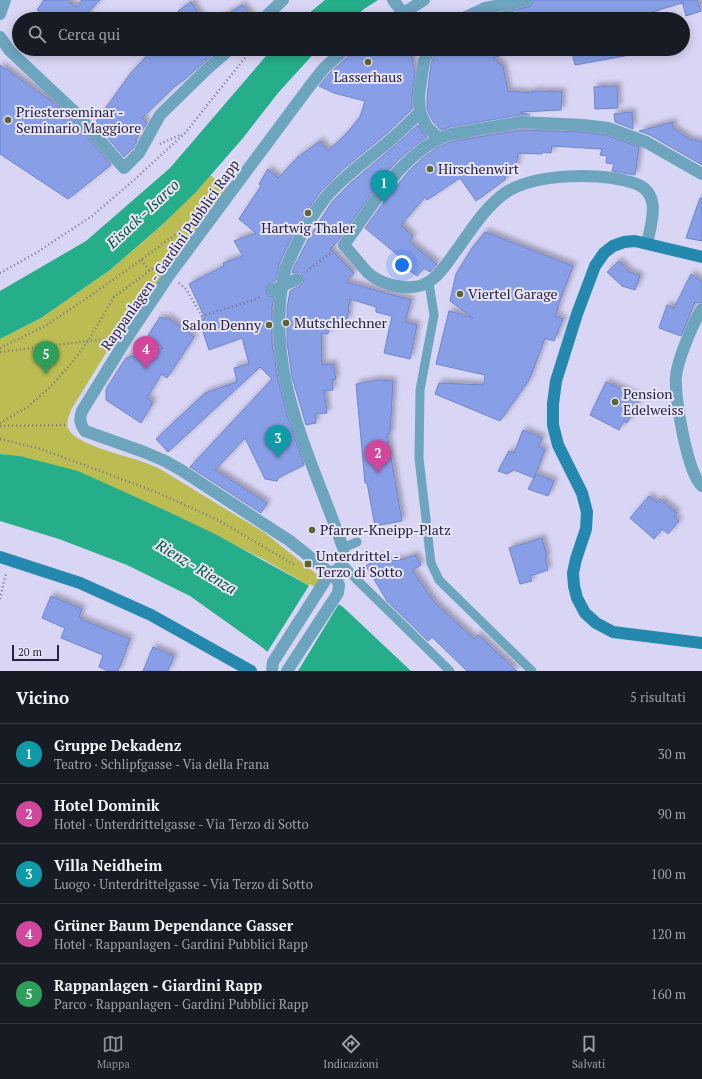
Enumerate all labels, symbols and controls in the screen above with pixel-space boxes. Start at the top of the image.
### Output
search box [12,12,690,56]
icon: search [26,23,48,45]
text: Cerca qui [58,24,120,44]
marker: Lasserhaus [363,57,373,67]
place label: Lasserhaus [334,67,402,86]
place label: Priesterseminar - Seminario Maggiore [16,102,141,137]
marker: Priesterseminar - Seminario Maggiore [3,115,13,125]
street label: Rappanlagen - Gardini Pubblici Rapp [96,155,243,354]
place label: Hirschenwirt [438,159,520,178]
marker: Hirschenwirt [425,164,435,174]
pin: 1 [371,170,397,203]
water label: Eisack - Isarco [101,174,183,253]
marker: Hartwig Thaler [303,208,313,218]
place label: Hartwig Thaler [261,218,355,237]
your location [392,255,412,275]
place label: Viertel Garage [468,284,558,303]
marker: Viertel Garage [455,289,465,299]
place label: Mutschlechner [294,313,388,332]
place label: Salon Denny [182,315,262,334]
marker: Mutschlechner [281,318,291,328]
marker: Salon Denny [264,320,274,330]
pin: 4 [133,336,159,369]
pin: 5 [33,341,59,374]
place label: Pension Edelweiss [623,384,684,419]
marker: Pension Edelweiss [610,397,620,407]
pin: 3 [265,425,291,458]
pin: 2 [365,440,391,473]
place label: Pfarrer-Kneipp-Platz [320,520,451,539]
marker: Pfarrer-Kneipp-Platz [307,525,317,535]
water label: Rienz - Rienza [152,534,241,598]
place label: Unterdrittel - Terzo di Sotto [316,546,403,581]
marker: Unterdrittel - Terzo di Sotto [303,559,313,569]
scale bar [12,643,59,662]
text: 20 m [18,645,42,659]
text: Vicino [16,686,69,709]
text: 5 risultati [630,688,686,706]
text: Gruppe Dekadenz [54,735,181,755]
text: 1 [25,745,33,763]
text: 30 m [658,745,686,763]
text: Teatro · Schlipfgasse - Via della Frana [54,755,269,773]
text: Hotel Dominik [54,795,160,815]
text: 2 [25,805,33,823]
text: 90 m [658,805,686,823]
text: Hotel · Unterdrittelgasse - Via Terzo di Sotto [54,815,309,833]
text: Villa Neidheim [54,855,162,875]
text: 3 [25,865,33,883]
text: 100 m [651,865,686,883]
text: Luogo · Unterdrittelgasse - Via Terzo di Sotto [54,875,313,893]
text: Grüner Baum Dependance Gasser [54,915,293,935]
text: 4 [25,925,33,943]
text: 120 m [651,925,686,943]
text: Hotel · Rappanlagen - Gardini Pubblici Rapp [54,935,308,953]
text: Rappanlagen - Giardini Rapp [54,975,262,995]
text: 5 [25,985,33,1003]
text: 160 m [651,985,686,1003]
text: Parco · Rappanlagen - Gardini Pubblici Rapp [54,995,308,1013]
tab: Mappa [97,1033,130,1071]
tab: Indicazioni [323,1033,378,1071]
tab: Salvati [572,1033,605,1071]

